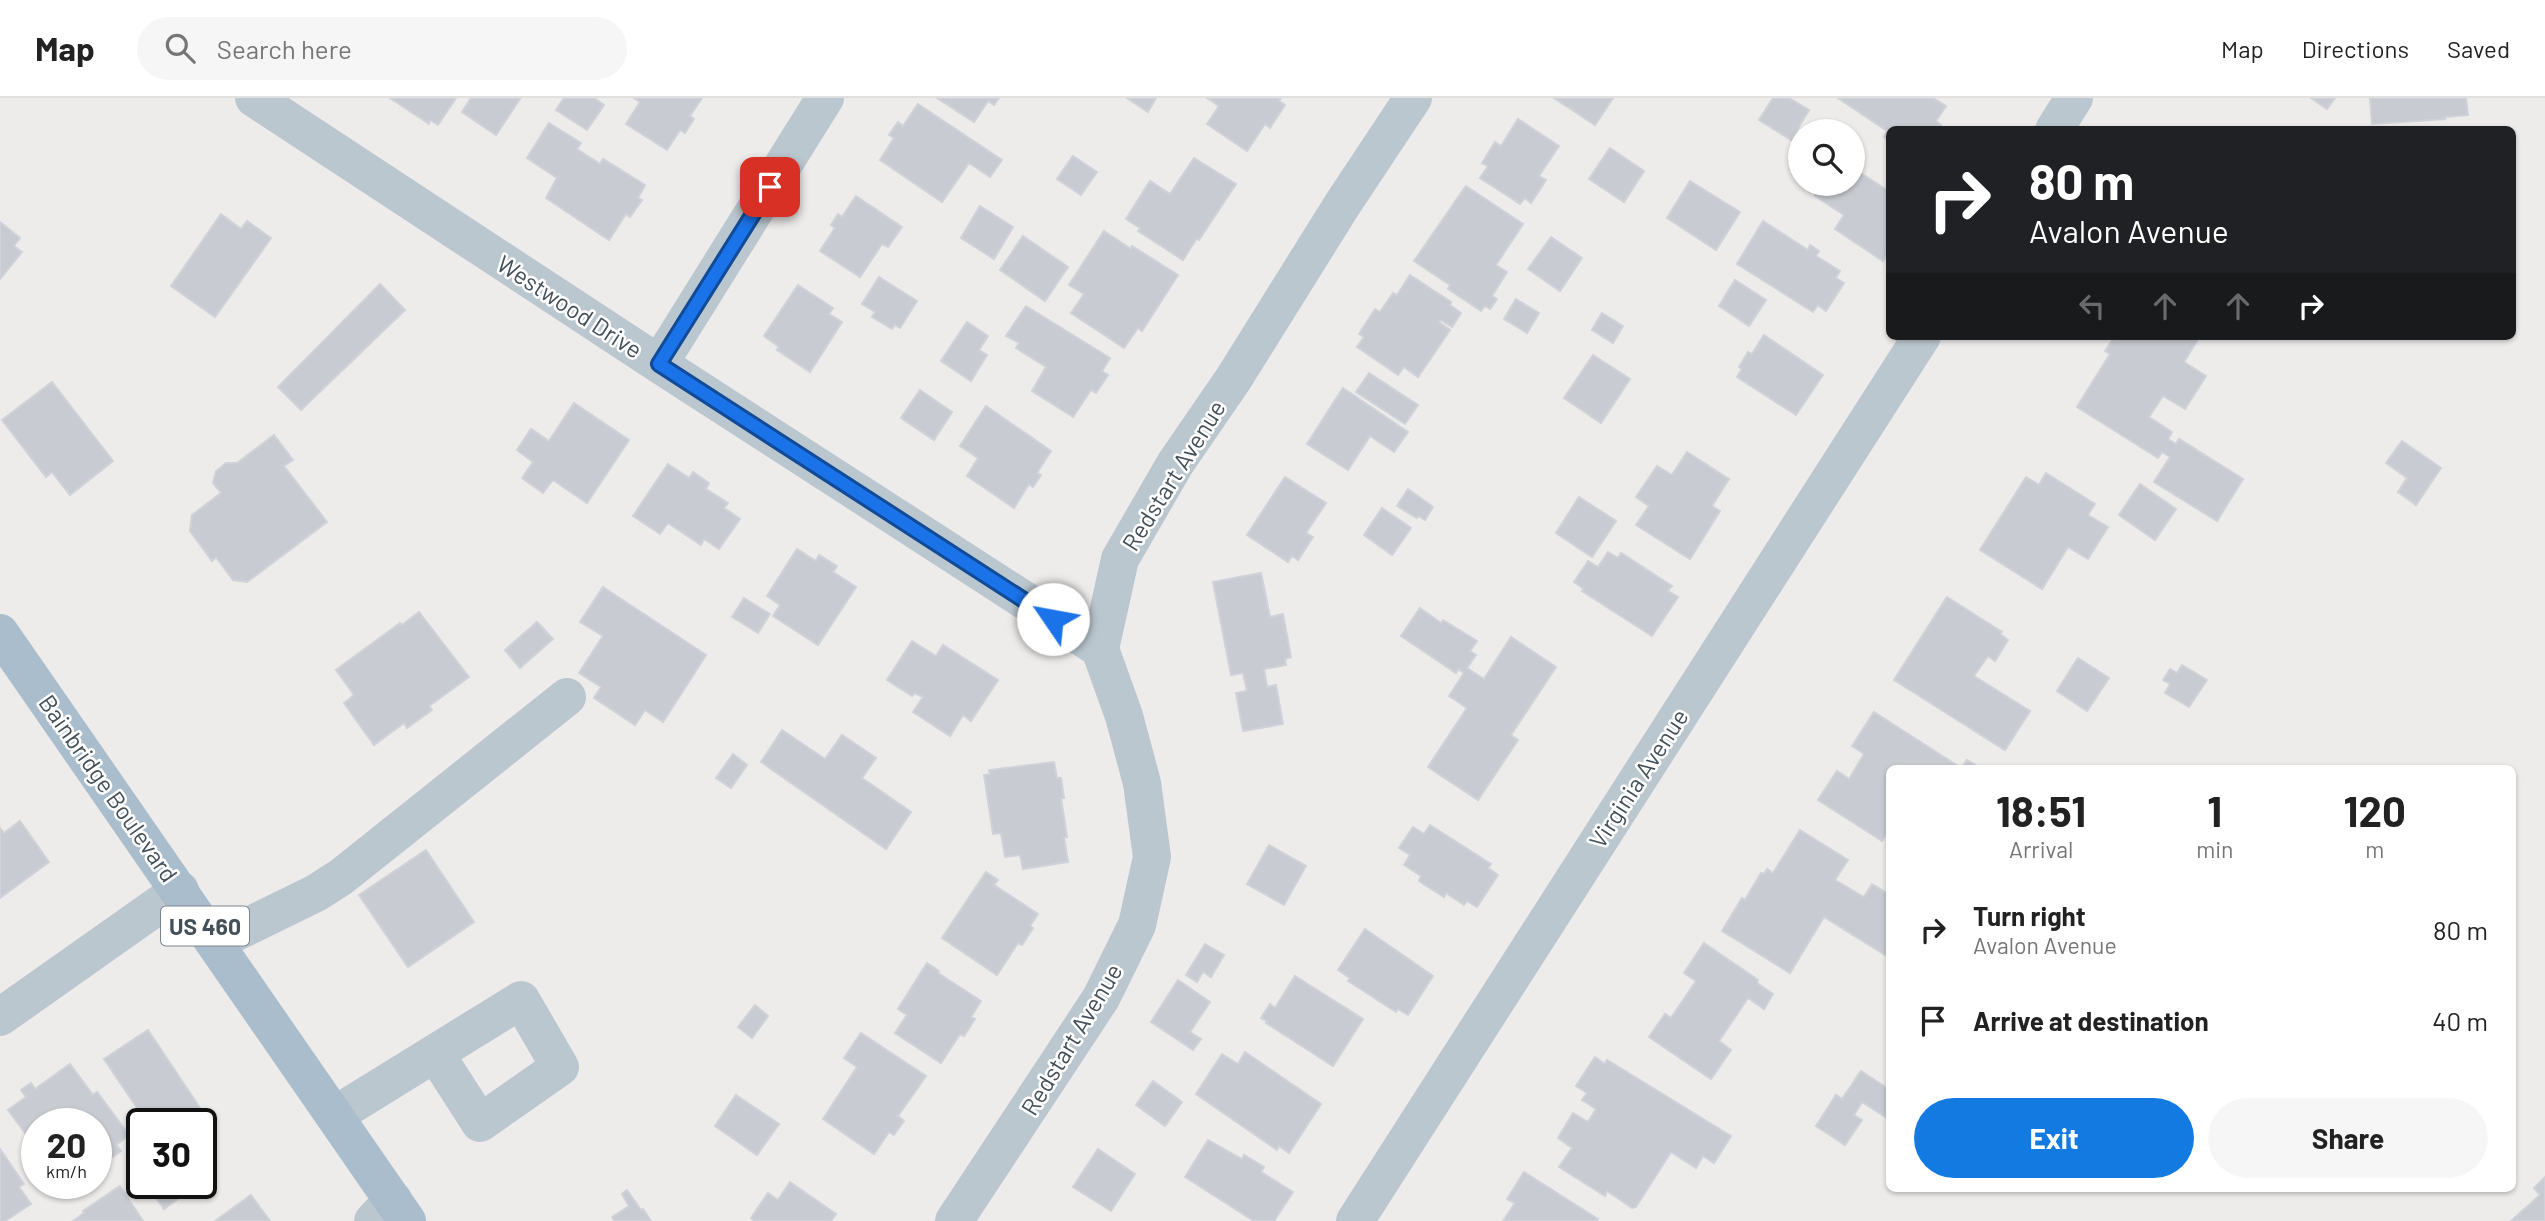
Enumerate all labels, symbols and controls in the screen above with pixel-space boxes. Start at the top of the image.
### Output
search box [137,17,627,80]
text: Map [35,28,95,68]
icon: search [161,29,199,67]
text: Search here [217,33,352,64]
text: Map [2221,34,2264,63]
text: Directions [2302,34,2409,63]
text: Saved [2447,34,2510,63]
map controls [1788,119,1865,196]
button: search [1788,119,1865,196]
text: 80 m [2029,151,2134,210]
icon: right [1914,154,2005,245]
pin [740,157,800,217]
icon: arrive [751,168,789,206]
text: Avalon Avenue [2029,211,2229,249]
street label: Westwood Drive [492,248,648,364]
icon: left [2073,287,2111,325]
icon: ahead [2146,287,2184,325]
icon: ahead [2219,287,2257,325]
icon: right [2292,287,2330,325]
street label: Redstart Avenue [1115,394,1231,556]
position arrow [1016,582,1090,656]
street label: Bainbridge Boulevard [34,689,184,887]
street label: Virginia Avenue [1582,703,1694,853]
text: 18:51 [1996,785,2086,835]
text: 1 [2207,785,2222,835]
text: 120 [2344,785,2406,835]
text: Arrival [2009,835,2073,863]
text: min [2196,835,2233,863]
text: m [2365,835,2384,863]
text: Turn right [1973,900,2086,931]
road number: US 460 [161,906,249,946]
icon: right [1914,911,1952,949]
text: 80 m [2433,914,2488,945]
text: Avalon Avenue [1973,931,2117,959]
street label: Redstart Avenue [1014,958,1128,1120]
icon: arrive [1914,1002,1952,1040]
text: Arrive at destination [1973,1005,2209,1036]
text: 40 m [2432,1005,2488,1036]
button: Exit [1914,1098,2194,1178]
button: Share [2208,1098,2488,1178]
speed limit sign: 30 [126,1108,217,1199]
text: 20 [47,1123,86,1165]
text: km/h [46,1160,87,1182]

